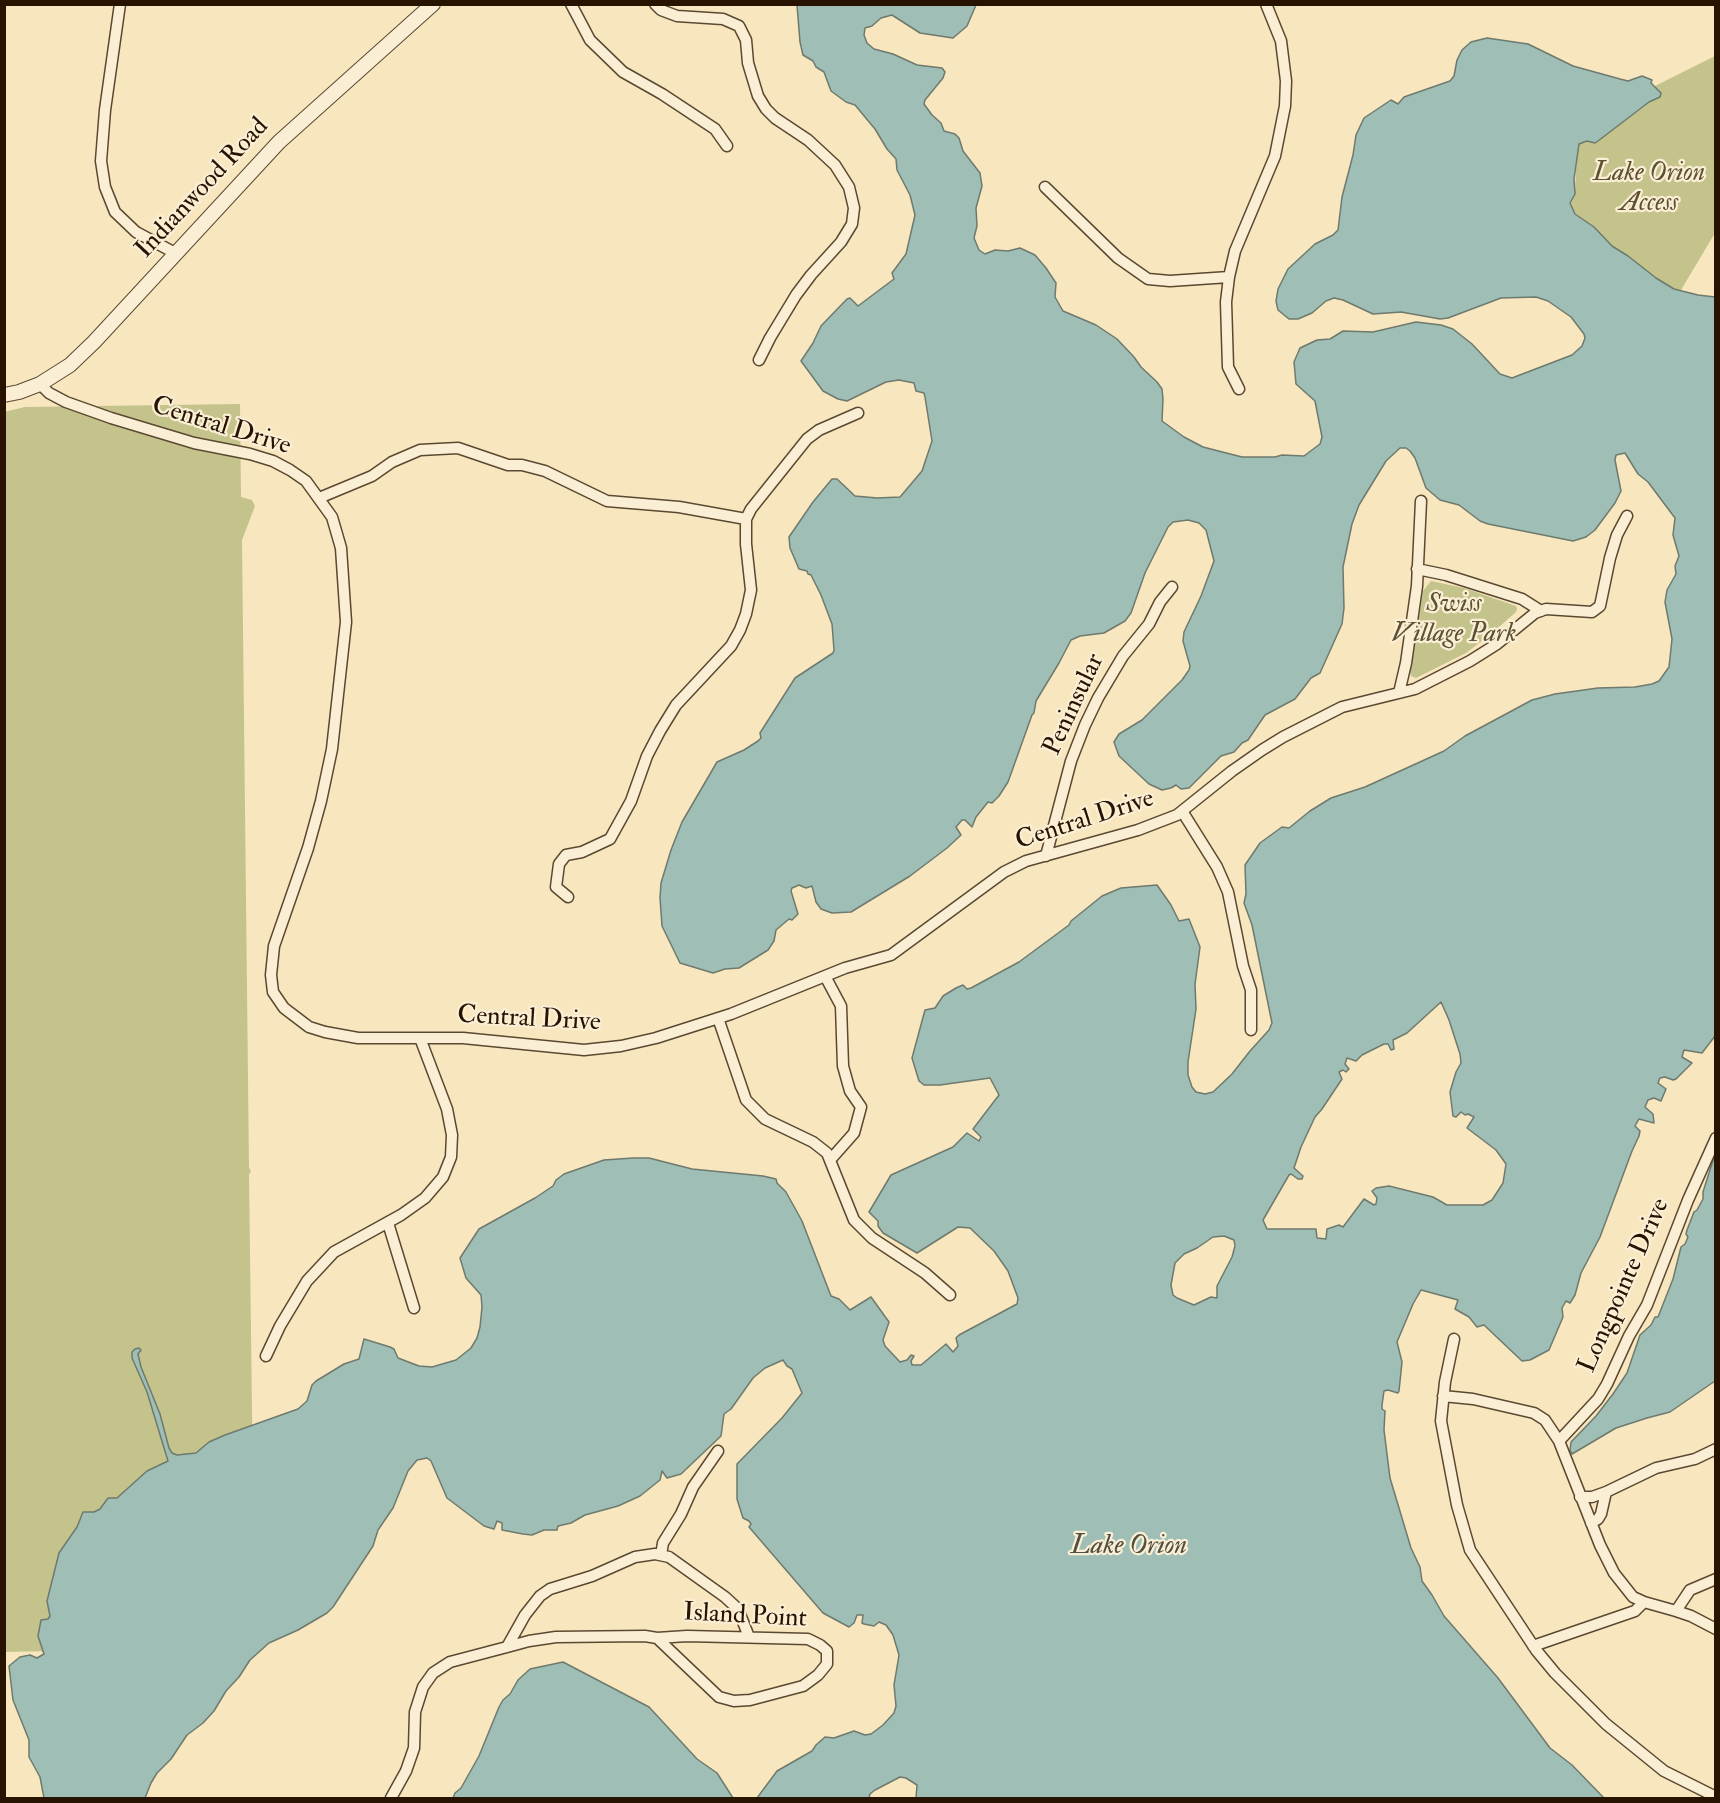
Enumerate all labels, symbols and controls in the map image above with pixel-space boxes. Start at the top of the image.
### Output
street label: Indianwood Road [130,112,276,266]
park label: Lake Orion Access [1593,158,1705,219]
street label: Central Drive [148,391,294,463]
park label: Swiss Village Park [1391,589,1517,650]
street label: Peninsular [1038,649,1112,761]
street label: Central Drive [1012,784,1158,858]
street label: Central Drive [456,1001,602,1039]
street label: Longpointe Drive [1573,1194,1677,1378]
water label: Lake Orion [1071,1531,1187,1563]
street label: Island Point [682,1598,808,1636]

